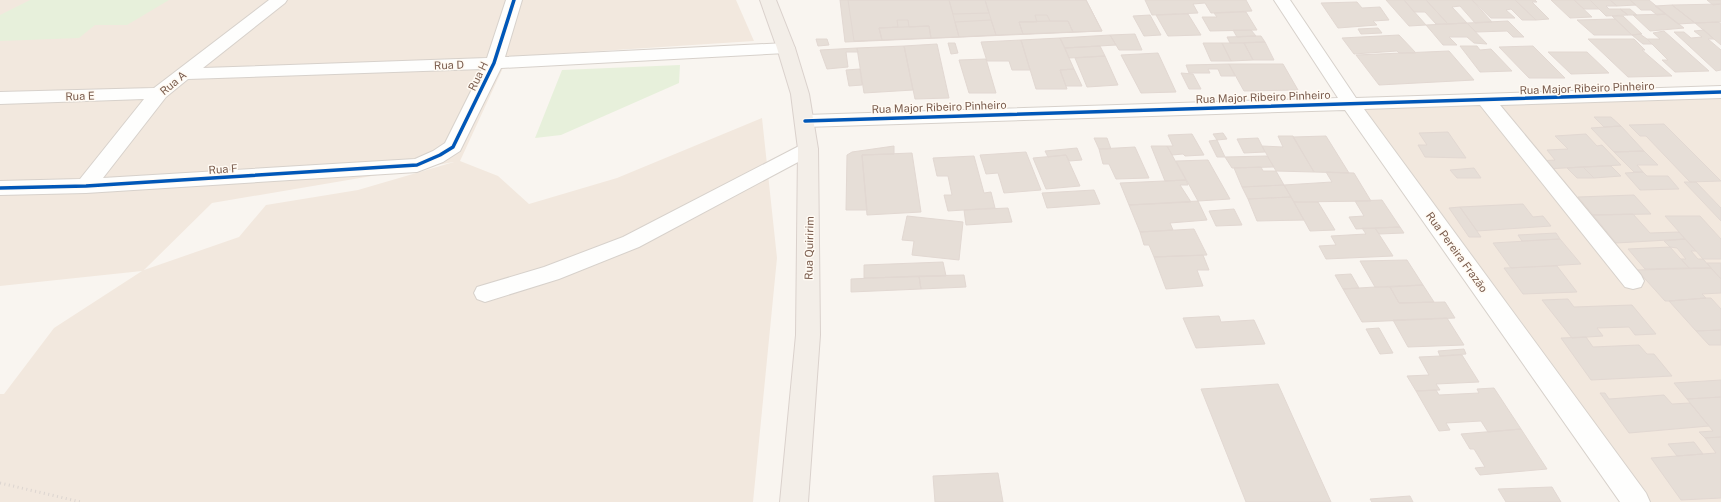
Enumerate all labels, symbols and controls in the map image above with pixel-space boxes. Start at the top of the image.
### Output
street label: Rua D [434,58,465,72]
street label: Rua H [466,59,490,93]
street label: Rua A [158,69,189,97]
street label: Rua Major Ribeiro Pinheiro [1519,80,1655,96]
street label: Rua E [65,89,95,103]
street label: Rua Major Ribeiro Pinheiro [1195,89,1331,105]
street label: Rua Major Ribeiro Pinheiro [871,99,1007,115]
street label: Rua F [208,162,238,176]
street label: Rua Pereira Frazão [1424,210,1490,294]
street label: Rua Quiririm [802,216,816,280]

